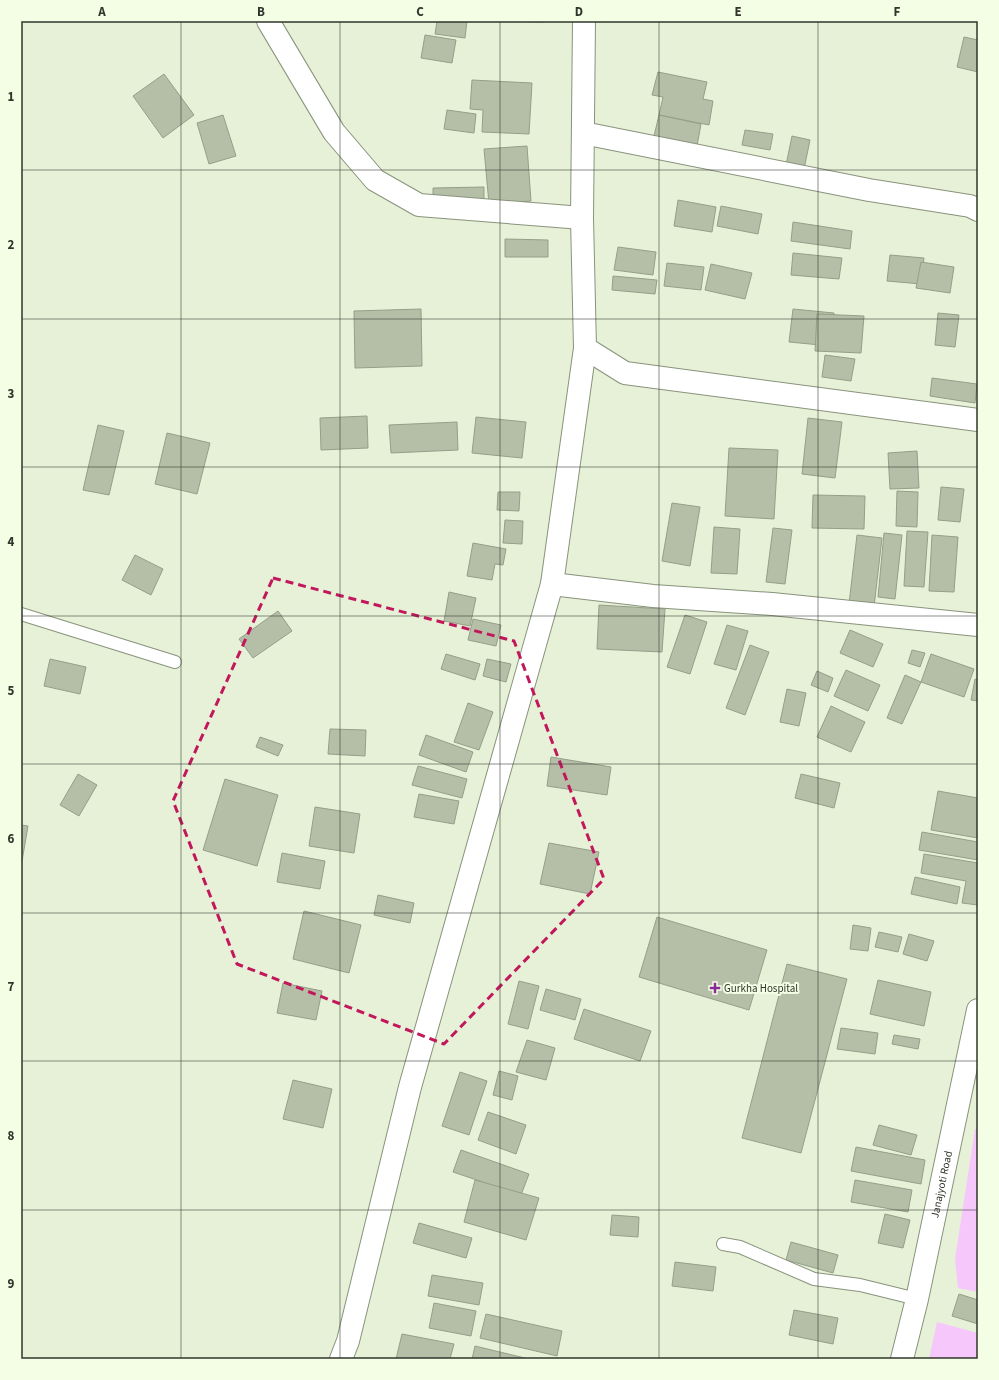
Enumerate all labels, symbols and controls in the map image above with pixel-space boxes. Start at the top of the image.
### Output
text: A [97,3,106,21]
text: B [257,3,265,21]
text: C [416,3,424,21]
text: D [575,3,583,21]
text: E [734,3,742,21]
text: F [894,3,901,21]
text: 1 [8,88,15,106]
text: 2 [8,236,15,254]
text: 3 [8,385,15,403]
text: 4 [8,533,15,551]
text: 5 [8,682,15,700]
text: 6 [8,830,15,848]
text: 7 [8,978,15,996]
place label: Gurkha Hospital [724,981,798,996]
marker: Gurkha Hospital [709,982,721,994]
text: 8 [8,1127,15,1145]
street label: Janajyoti Road [927,1149,956,1219]
text: 9 [8,1275,15,1293]

